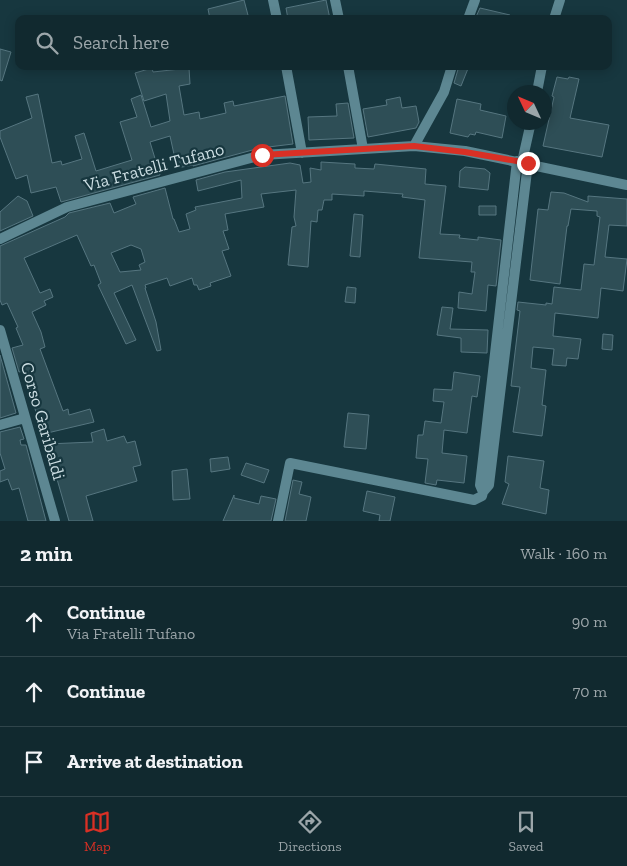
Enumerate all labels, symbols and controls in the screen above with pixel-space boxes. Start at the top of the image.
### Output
search box [15,15,612,70]
icon: search [33,29,61,57]
text: Search here [73,31,169,54]
north arrow [507,85,552,130]
street label: Via Fratelli Tufano [81,138,226,197]
route start [251,144,274,167]
route end [517,152,540,175]
street label: Corso Garibaldi [16,360,70,482]
text: 2 min [20,541,72,566]
text: Walk · 160 m [520,544,607,563]
text: Continue [67,601,145,624]
icon: ahead [20,608,48,636]
text: 90 m [572,612,607,631]
text: Via Fratelli Tufano [67,624,195,643]
icon: ahead [20,678,48,706]
text: Continue [67,680,145,703]
text: 70 m [573,682,607,701]
icon: arrive [20,748,48,776]
text: Arrive at destination [67,750,243,773]
tab: Map [83,808,111,855]
tab: Directions [278,808,342,855]
tab: Saved [508,808,544,855]

